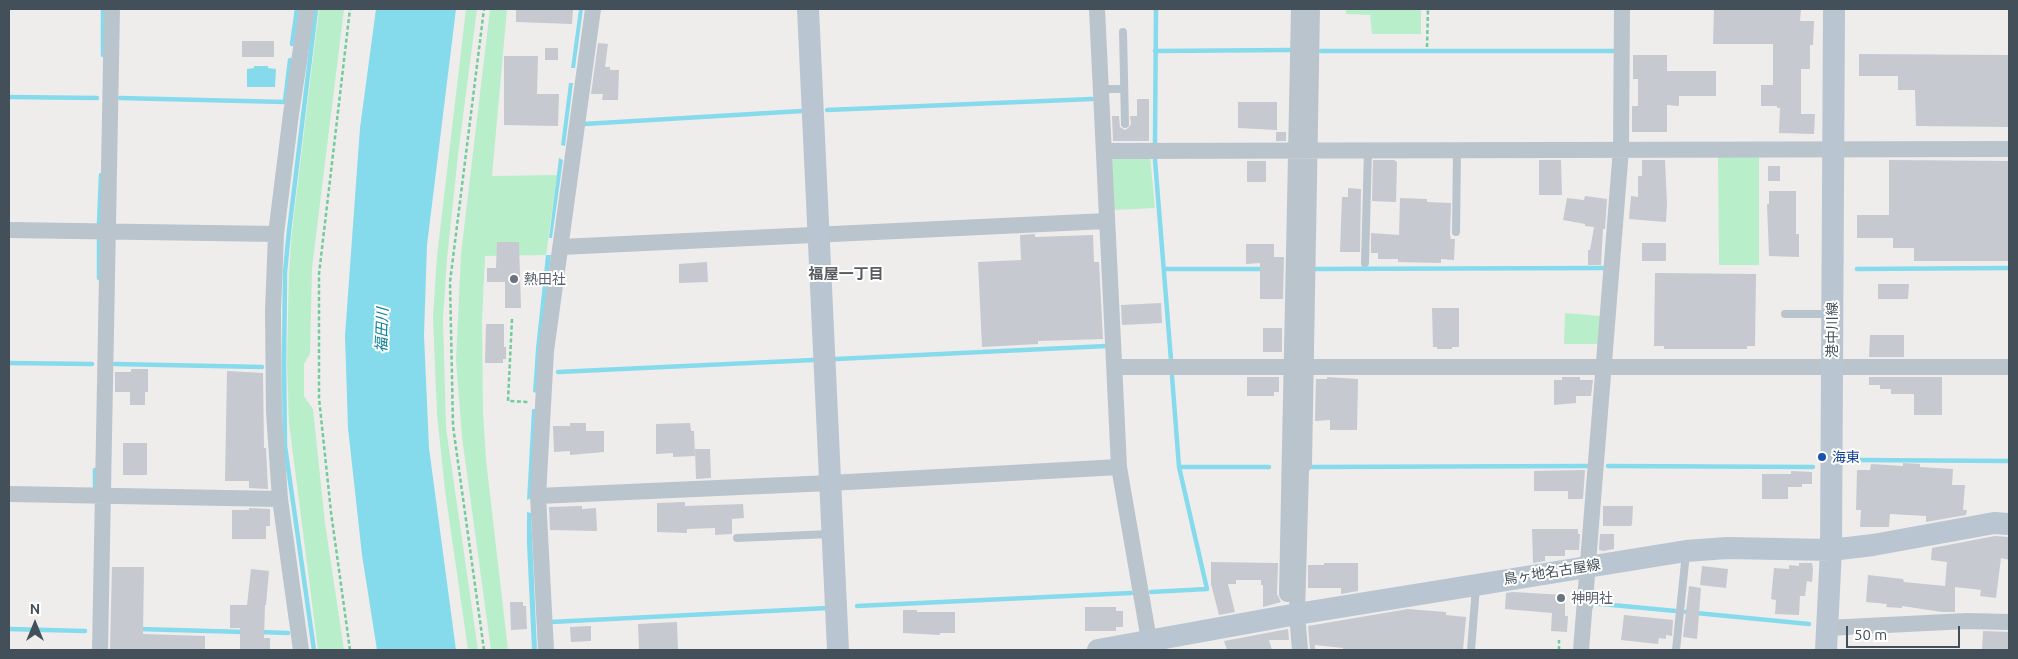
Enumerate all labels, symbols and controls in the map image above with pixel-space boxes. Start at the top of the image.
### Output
district label: 福屋一丁目 [809,265,883,283]
place label: 熱田社 [524,271,566,287]
marker: 熱田社 [508,273,520,285]
street label: 港中川線 [1824,302,1840,358]
water label: 福田川 [372,307,392,353]
place label: 海東 [1832,449,1860,465]
marker: 海東 [1816,451,1828,463]
street label: 鳥ヶ地名古屋線 [1502,556,1602,588]
place label: 神明社 [1571,590,1613,606]
marker: 神明社 [1555,592,1567,604]
north arrow [10,599,60,649]
text: N [30,601,40,617]
scale bar [1848,616,1962,648]
text: 50 m [1854,626,1887,643]

